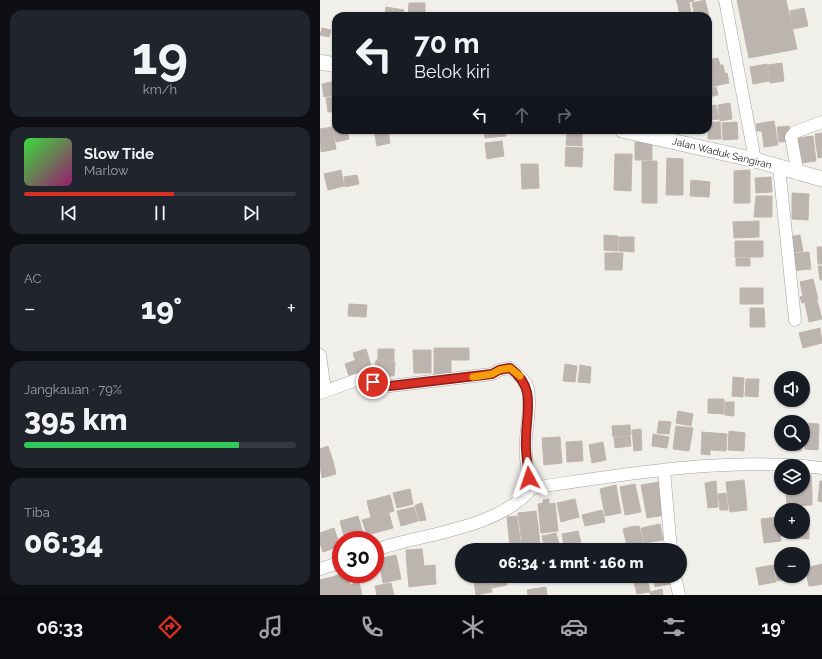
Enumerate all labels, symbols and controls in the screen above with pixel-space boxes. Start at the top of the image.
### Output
text: 19 [132,25,188,86]
text: 70 m [414,27,480,60]
icon: left [348,28,400,80]
text: Belok kiri [414,61,490,82]
text: km/h [143,82,177,97]
icon: left [469,104,491,126]
icon: ahead [511,104,533,126]
icon: right [553,104,575,126]
street label: Jalan Waduk Sangiran [671,135,773,171]
text: Slow Tide [84,145,154,163]
text: Marlow [84,163,129,178]
icon: previous [58,202,80,224]
icon: pause [149,202,171,224]
icon: next [240,202,262,224]
text: AC [24,271,41,286]
text: 19° [141,291,182,326]
text: − [24,295,36,321]
text: + [287,295,296,321]
pin [356,365,390,399]
icon: arrive [362,371,384,393]
map controls [774,371,810,583]
button: sound [774,371,810,407]
text: Jangkauan · 79% [24,382,122,397]
text: 395 km [24,402,128,437]
button: search [774,415,810,451]
position arrow [508,457,550,499]
button: layers [774,459,810,495]
button: + [774,503,810,539]
text: Tiba [24,505,50,520]
text: 06:34 [24,525,103,560]
speed limit sign: 30 [332,531,384,583]
button: − [774,547,810,583]
text: 06:34 · 1 mnt · 160 m [499,554,643,572]
icon: directions [156,613,184,641]
icon: music [257,613,285,641]
icon: phone [358,613,386,641]
icon: climate [459,613,487,641]
icon: car [560,613,588,641]
icon: filters [660,613,688,641]
text: 06:33 [36,617,83,638]
text: 19° [761,617,785,638]

